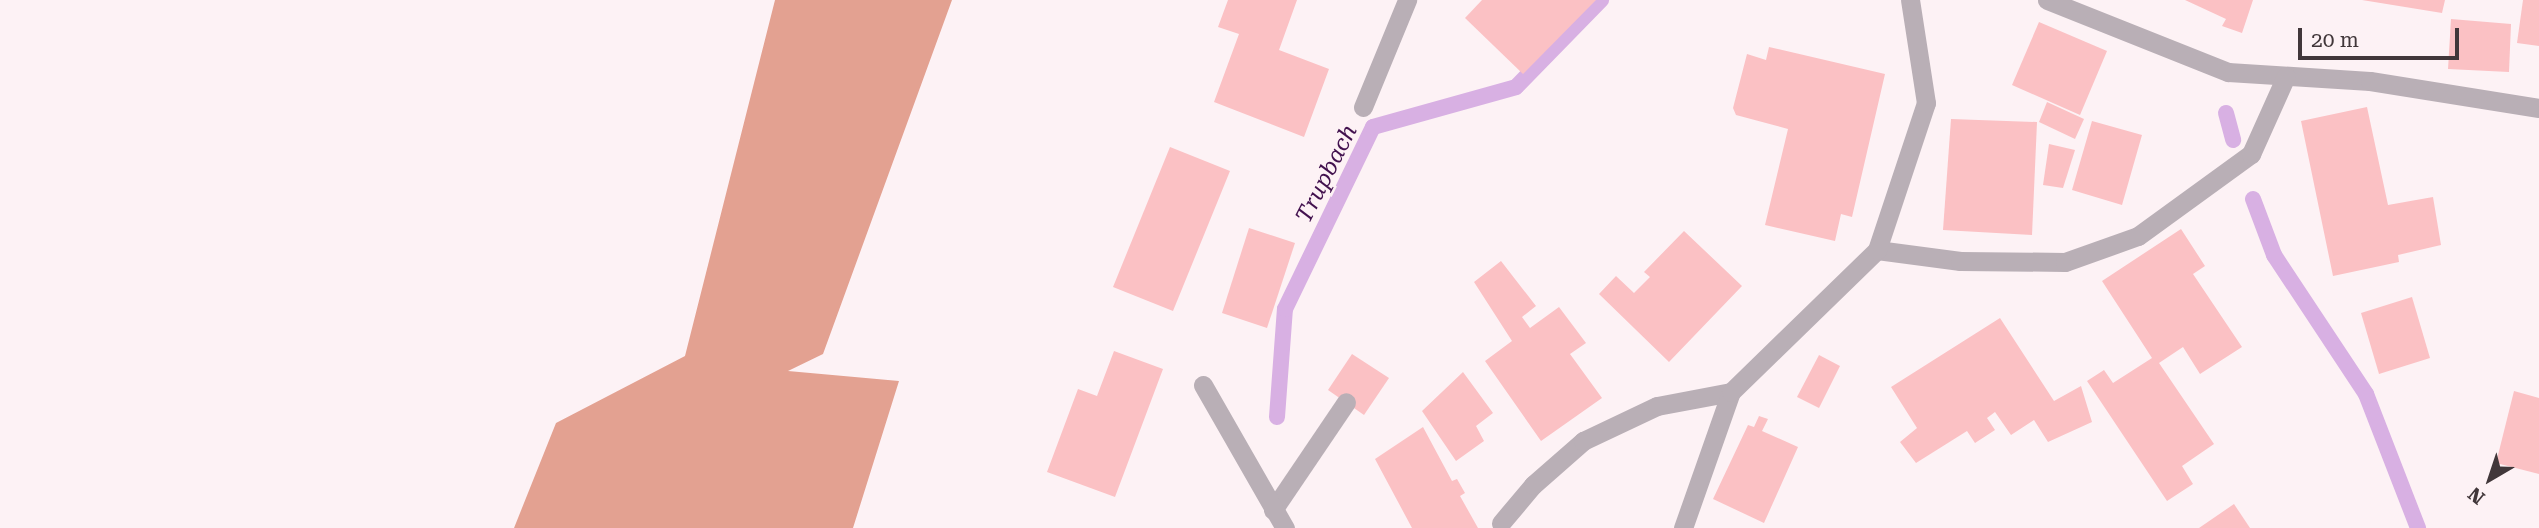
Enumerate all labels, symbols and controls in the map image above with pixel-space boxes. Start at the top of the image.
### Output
scale bar [2301,14,2462,58]
text: 20 m [2311,28,2359,52]
water label: Trupbach [1290,120,1364,228]
north arrow [2455,444,2525,514]
text: N [2464,482,2489,509]

